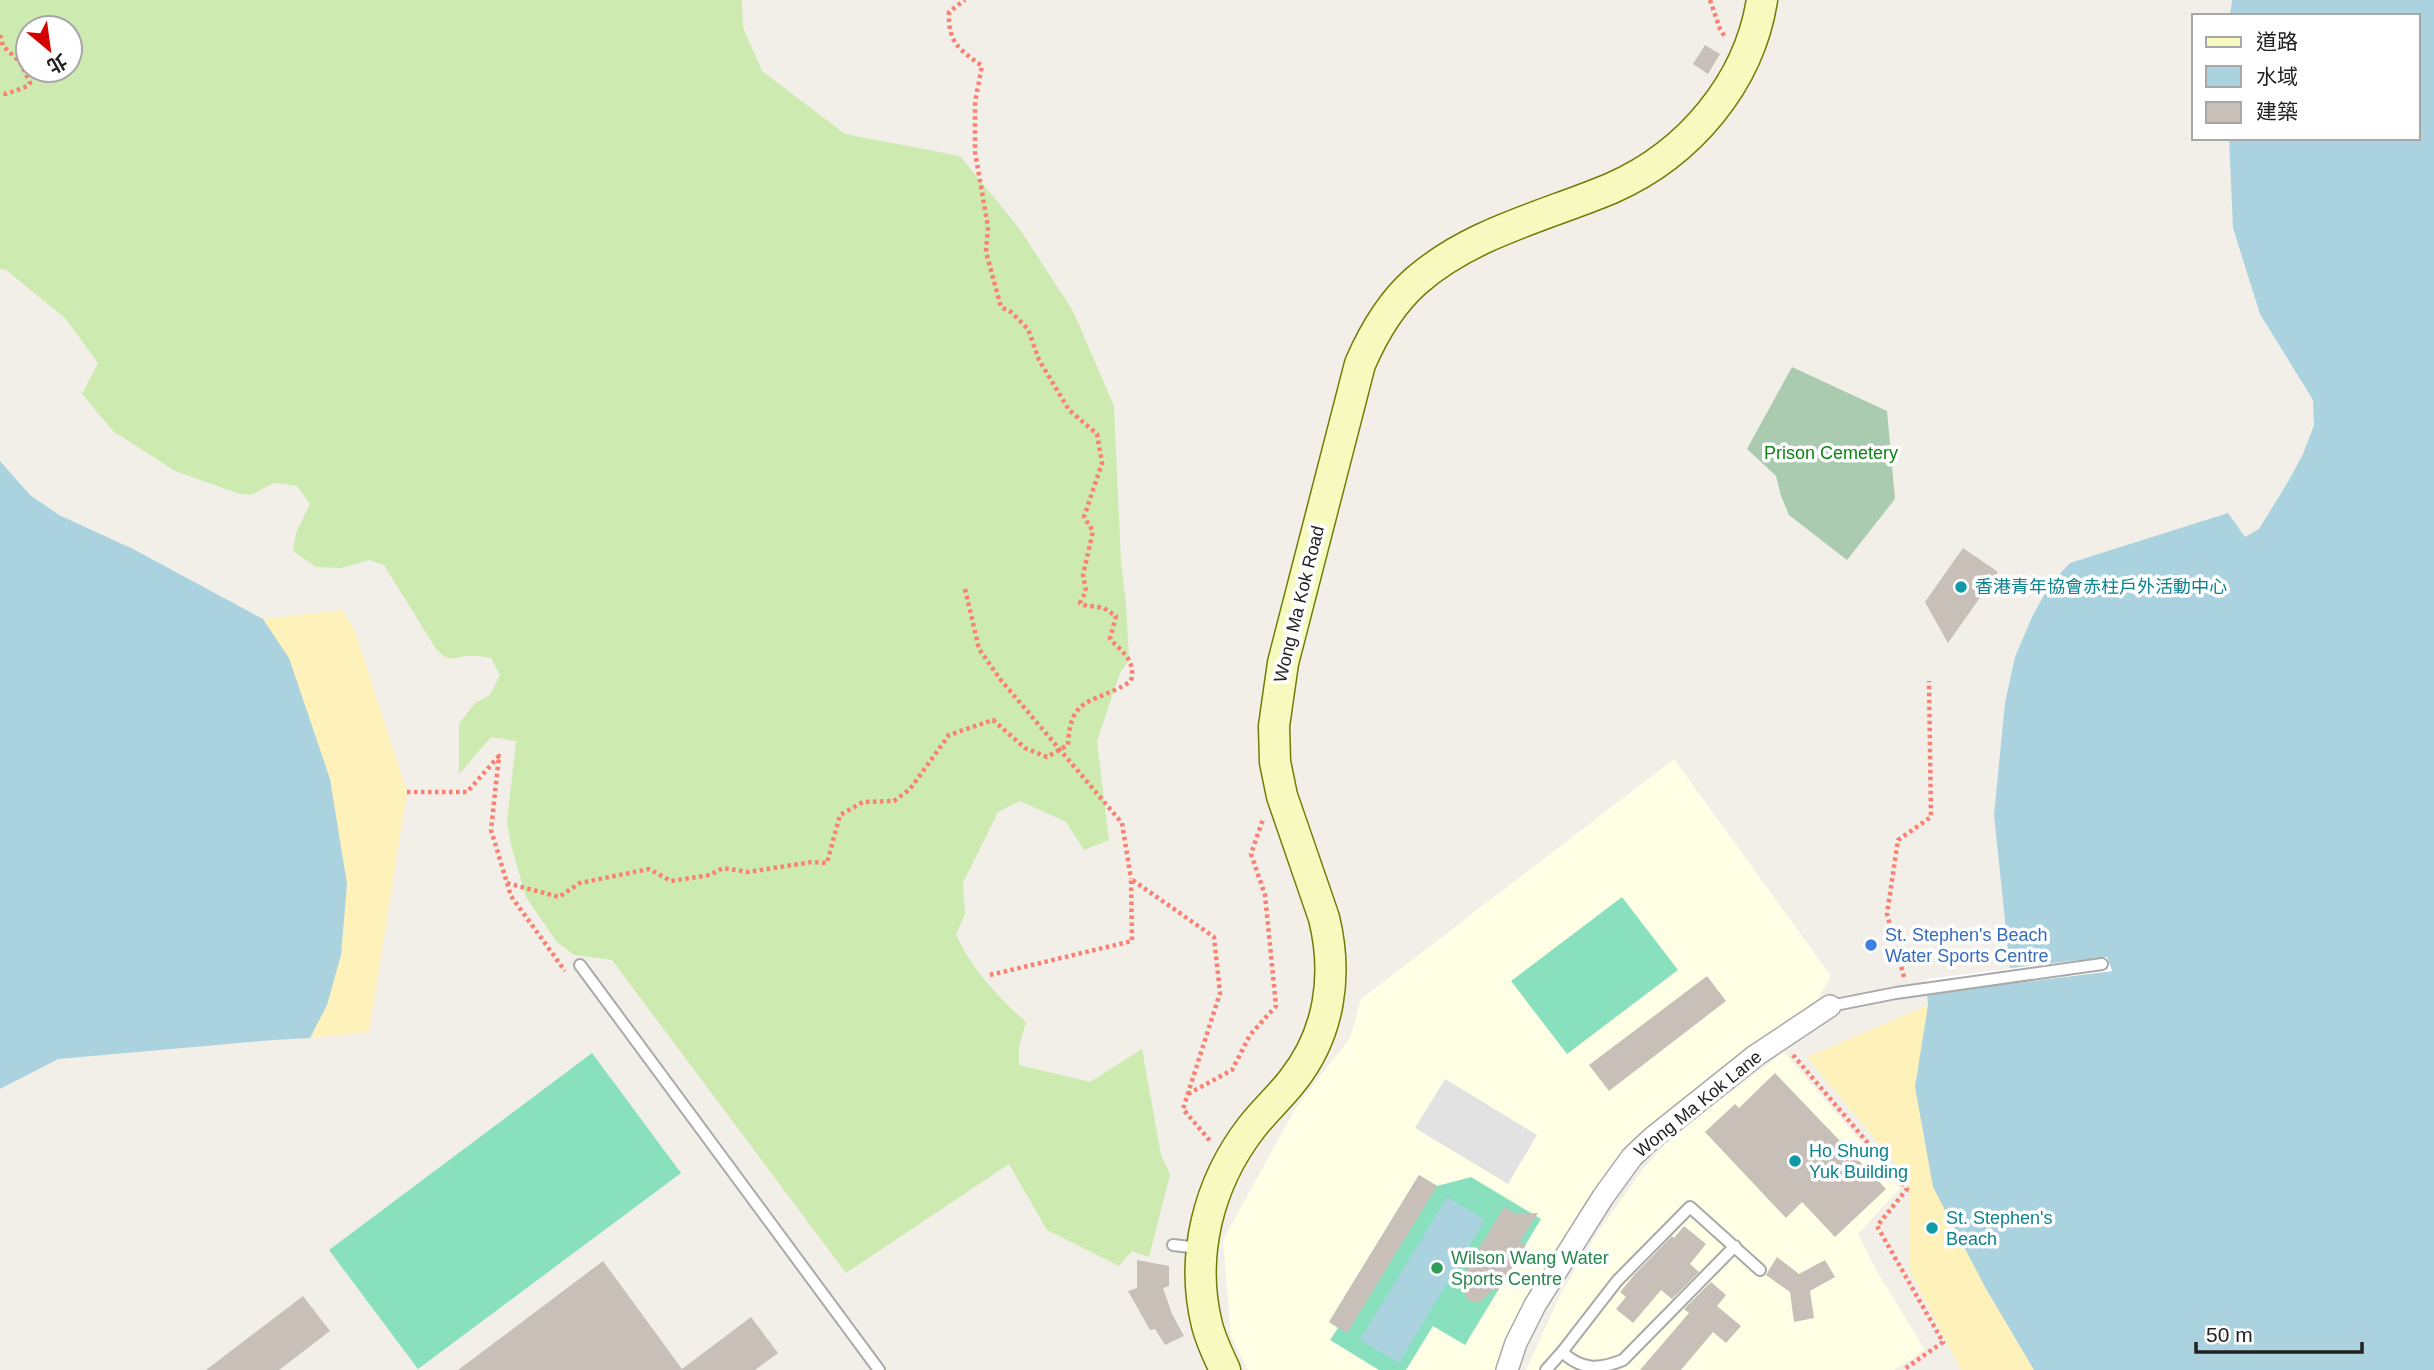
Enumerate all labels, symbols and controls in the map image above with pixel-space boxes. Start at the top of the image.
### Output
north arrow [14,14,84,84]
legend [2192,14,2420,140]
text: 道路 [2256,30,2298,53]
text: 北 [44,50,70,77]
text: 水域 [2256,65,2298,88]
text: 建築 [2256,100,2298,123]
park label: Prison Cemetery [1764,443,1898,463]
street label: Wong Ma Kok Road [1270,524,1328,684]
place label: 香港青年協會赤柱戶外活動中心 [1975,577,2227,597]
marker: 香港青年協會赤柱戶外活動中心 [1953,579,1969,595]
place label: St. Stephen's Beach Water Sports Centre [1885,925,2048,966]
marker: St. Stephen's Beach Water Sports Centre [1863,937,1879,953]
street label: Wong Ma Kok Lane [1630,1047,1766,1161]
place label: Ho Shung Yuk Building [1809,1141,1908,1182]
marker: Ho Shung Yuk Building [1787,1153,1803,1169]
place label: St. Stephen's Beach [1946,1208,2053,1249]
marker: St. Stephen's Beach [1924,1220,1940,1236]
place label: Wilson Wang Water Sports Centre [1451,1248,1609,1289]
marker: Wilson Wang Water Sports Centre [1429,1260,1445,1276]
scale bar [2196,1310,2362,1354]
text: 50 m [2206,1323,2253,1346]

